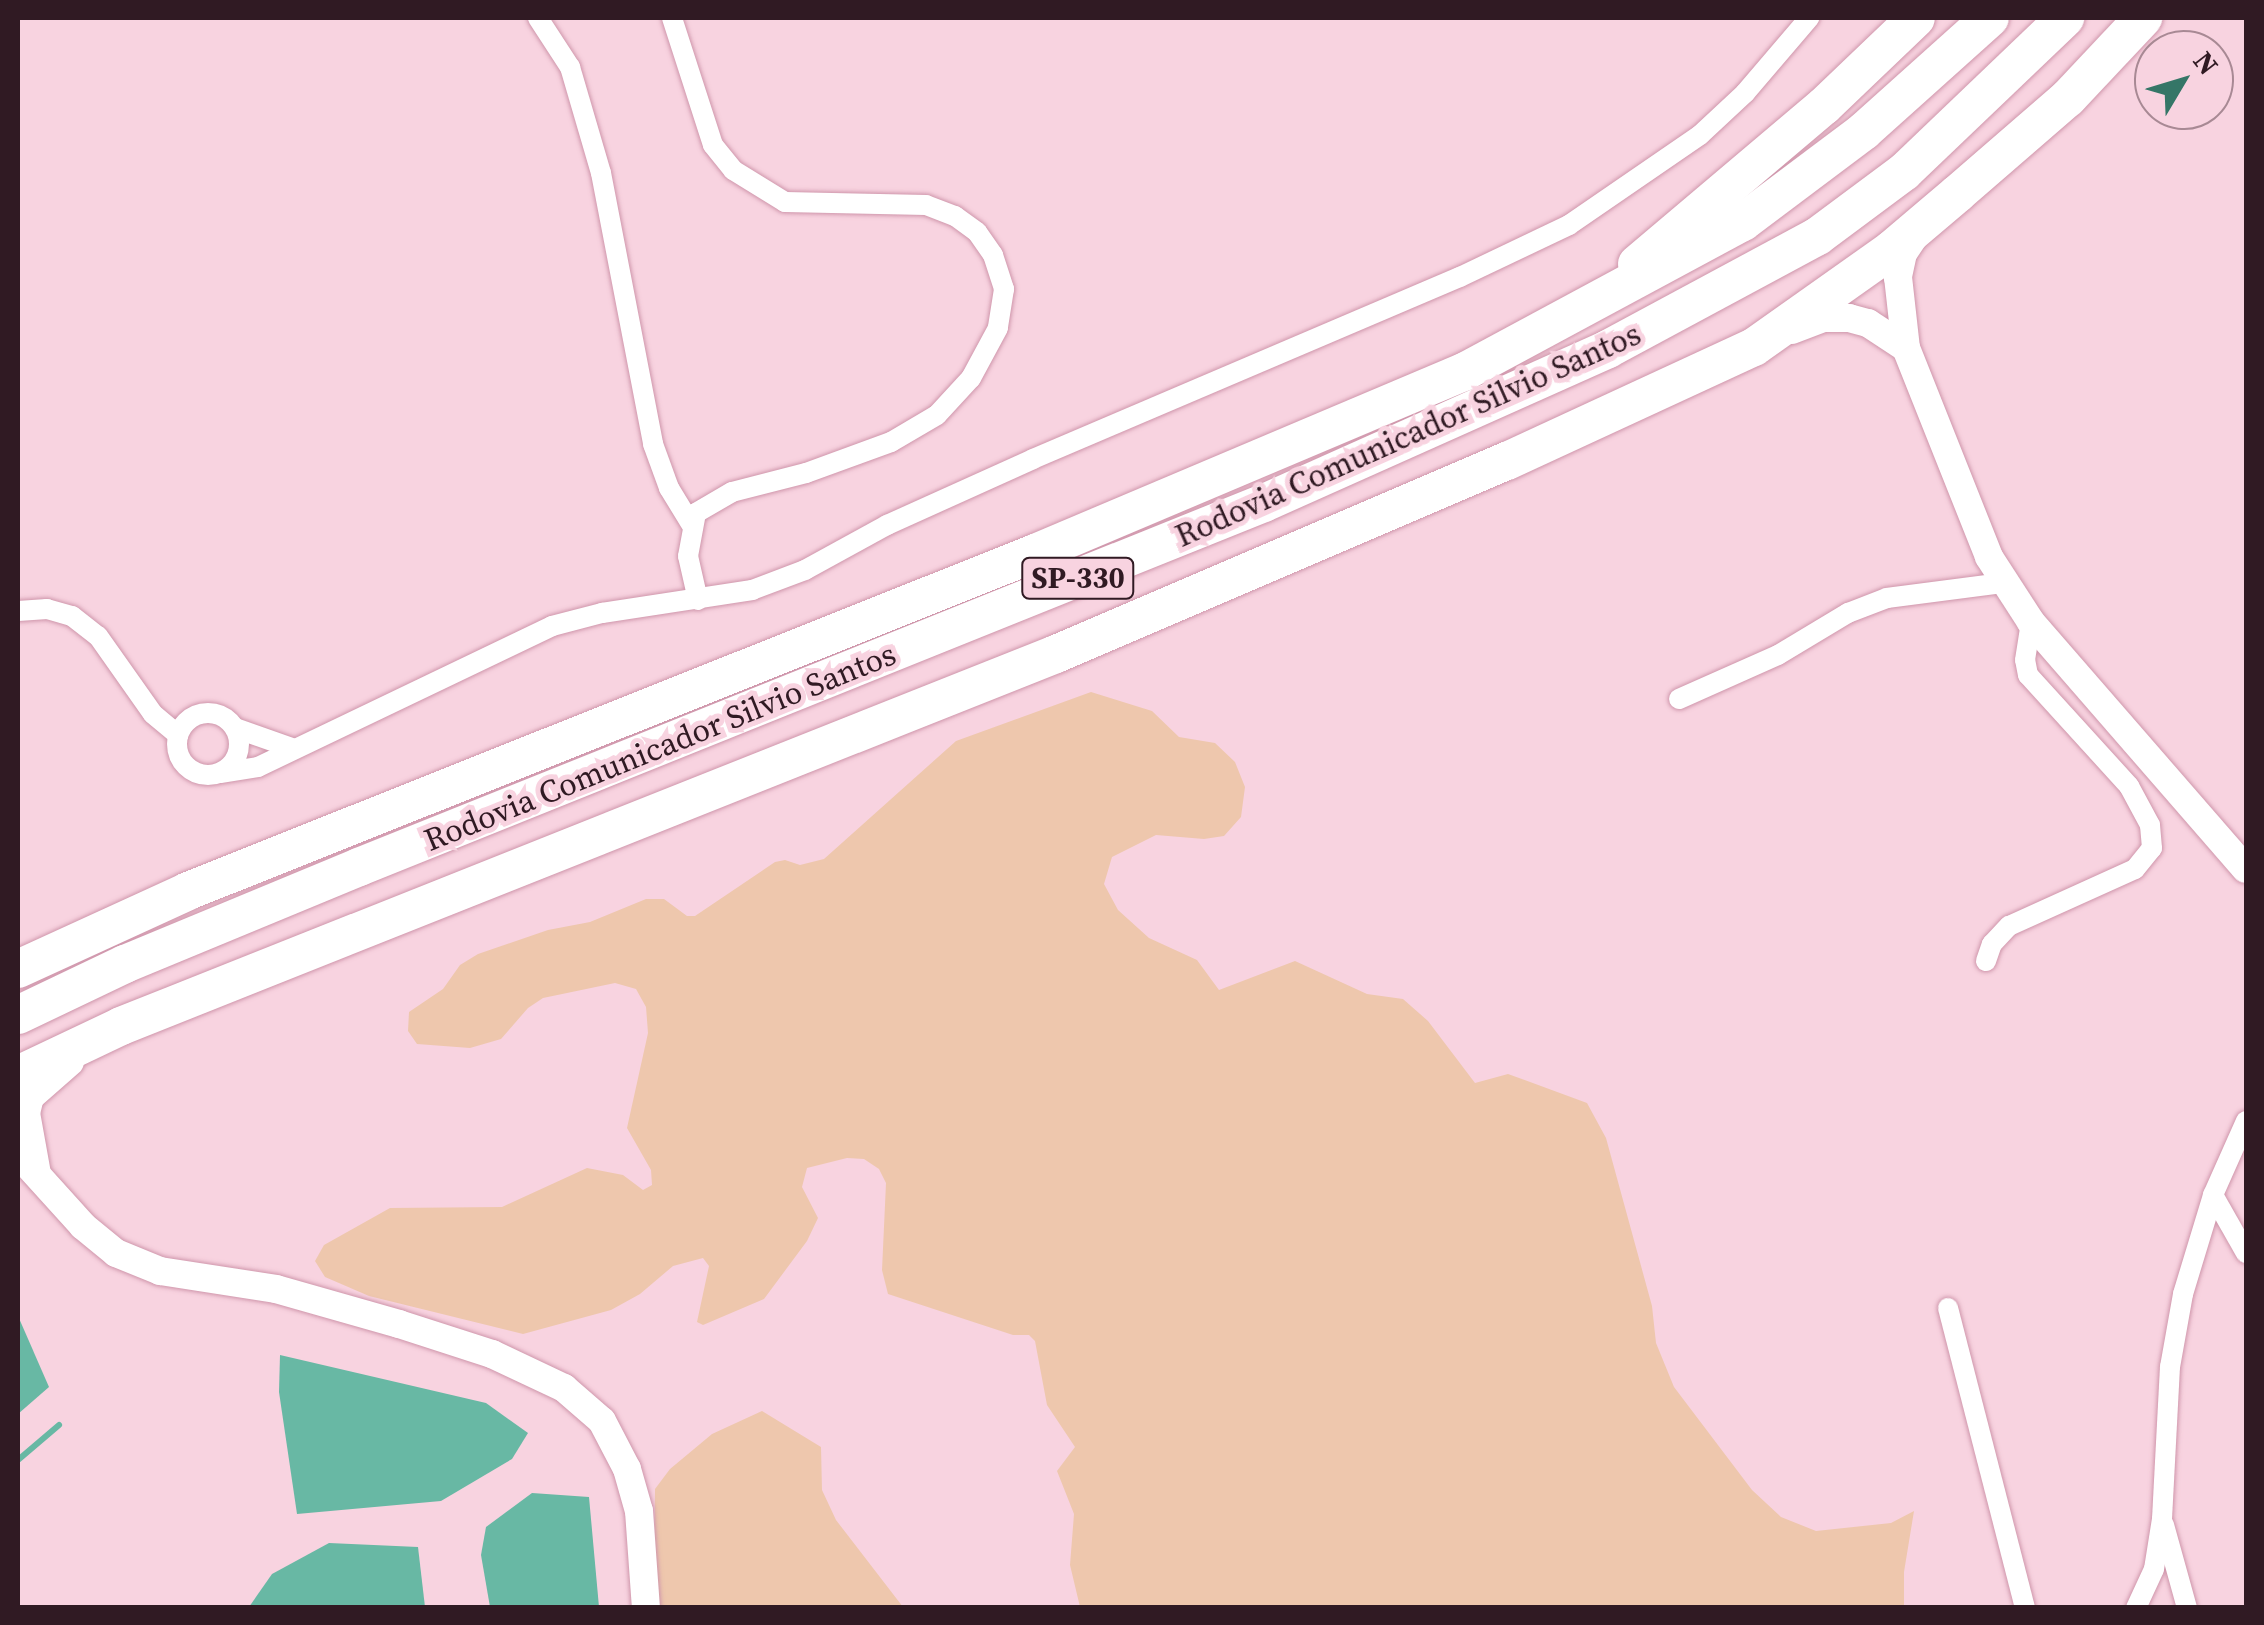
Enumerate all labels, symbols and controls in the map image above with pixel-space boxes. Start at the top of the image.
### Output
north arrow [2134,30,2234,130]
text: N [2185,43,2227,82]
street label: Rodovia Comunicador Silvio Santos [1169,315,1647,555]
road number: SP-330 [1020,553,1136,603]
street label: Rodovia Comunicador Silvio Santos [419,635,901,859]

